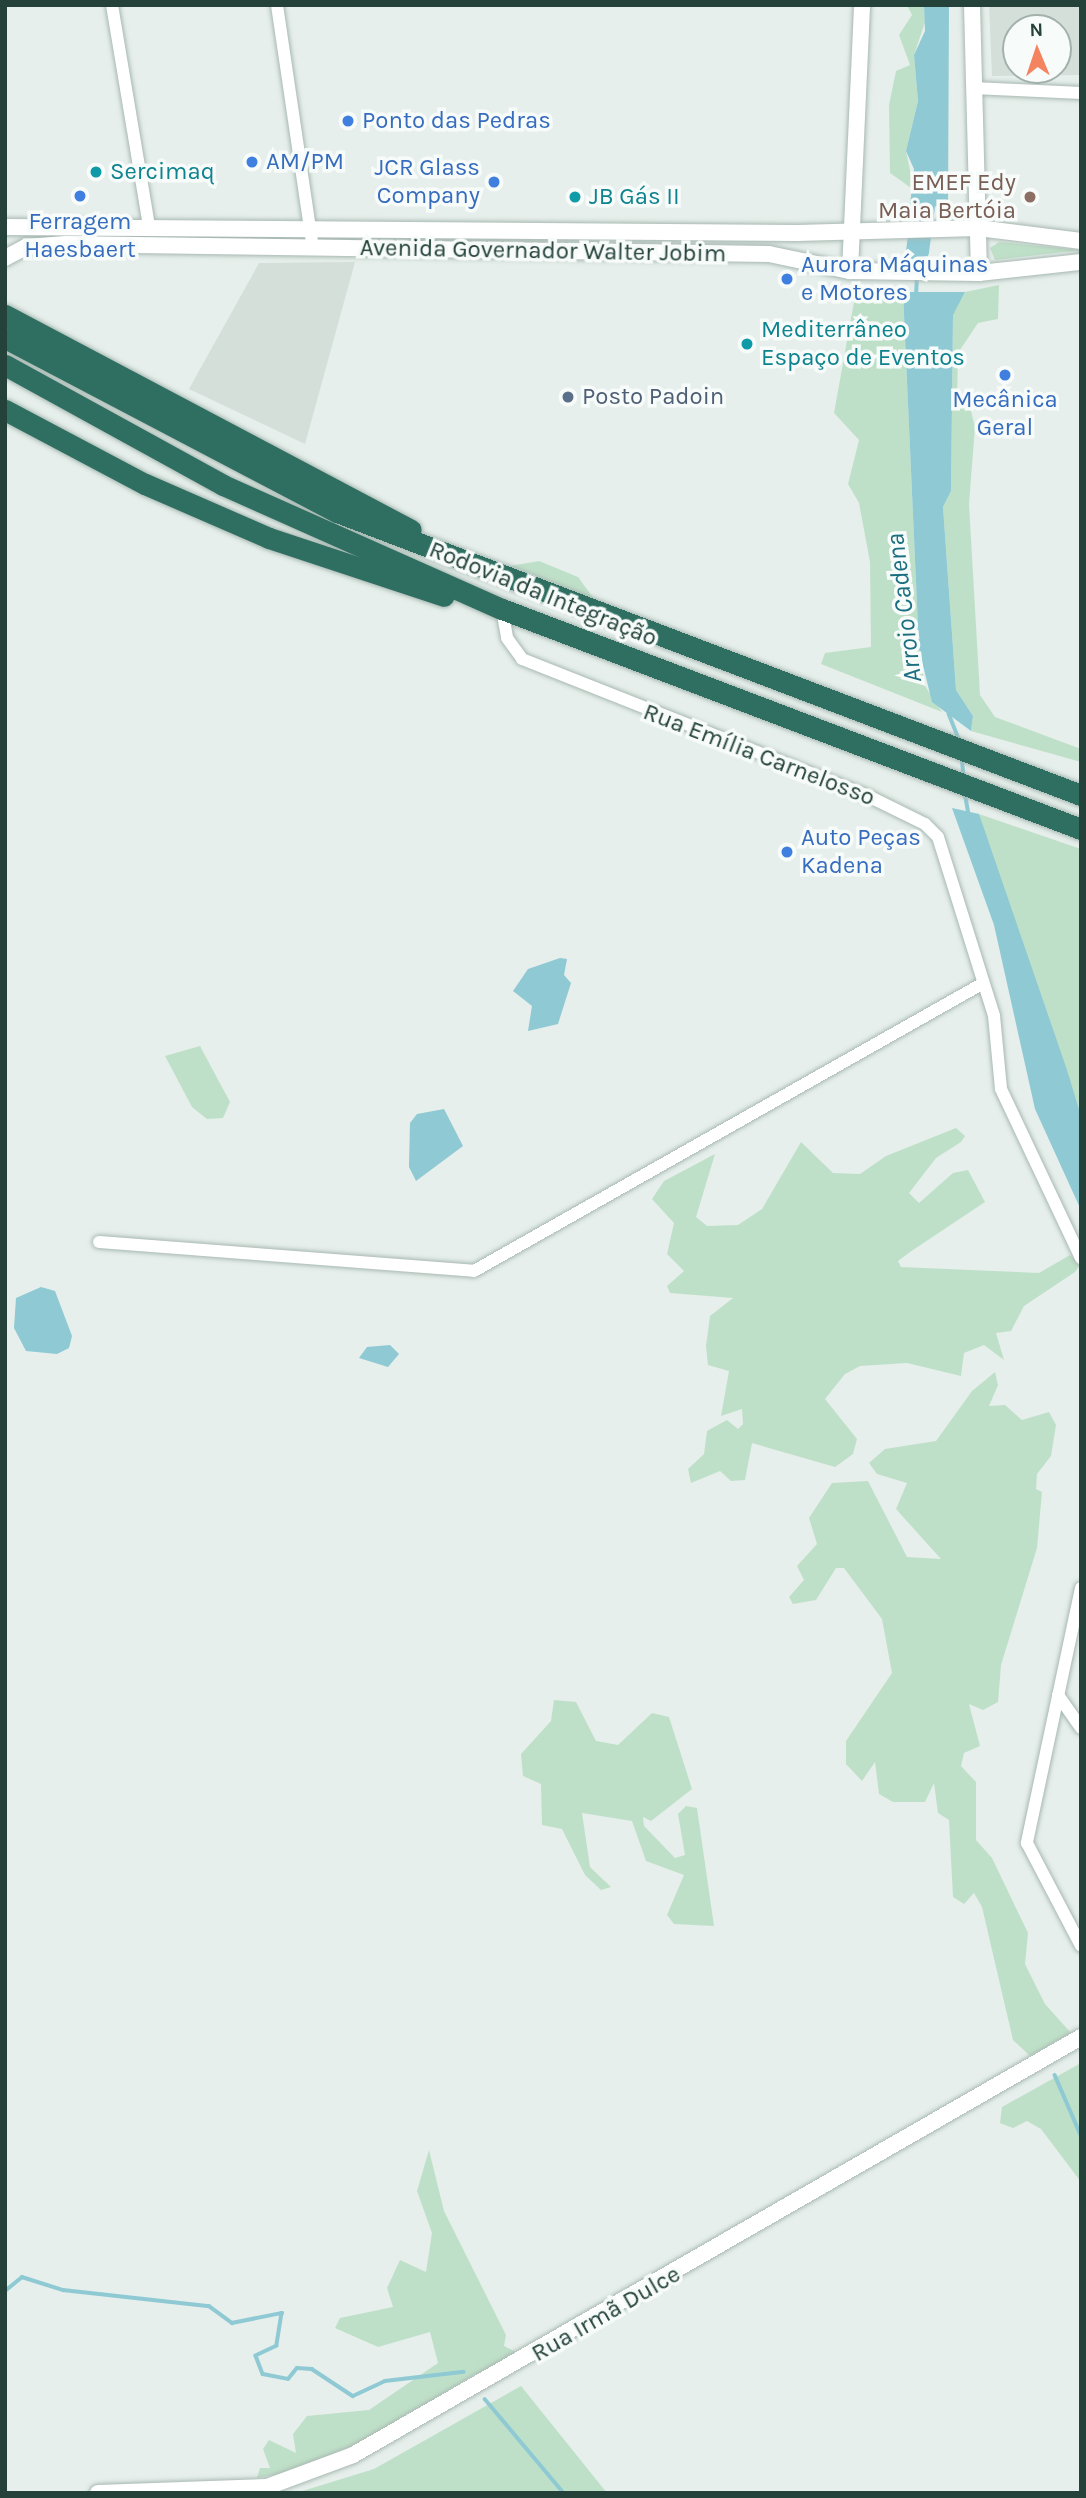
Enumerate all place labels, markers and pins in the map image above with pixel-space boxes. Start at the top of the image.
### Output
place label: Ponto das Pedras [362,107,551,135]
marker: Ponto das Pedras [340,113,356,129]
place label: AM/PM [266,148,344,176]
marker: AM/PM [244,154,260,170]
place label: JCR Glass Company [375,154,480,210]
place label: Sercimaq [110,158,215,186]
marker: Sercimaq [88,164,104,180]
place label: EMEF Edy Maia Bertóia [878,169,1016,225]
marker: JCR Glass Company [486,174,502,190]
place label: JB Gás II [589,183,680,211]
marker: Ferragem Haesbaert [72,188,88,204]
marker: JB Gás II [567,189,583,205]
marker: EMEF Edy Maia Bertóia [1022,189,1038,205]
place label: Ferragem Haesbaert [24,208,136,264]
place label: Aurora Máquinas e Motores [801,251,988,307]
marker: Aurora Máquinas e Motores [779,271,795,287]
place label: Mediterrâneo Espaço de Eventos [761,316,965,372]
marker: Mediterrâneo Espaço de Eventos [739,336,755,352]
marker: Mecânica Geral [997,367,1013,383]
place label: Posto Padoin [582,383,724,411]
place label: Mecânica Geral [952,386,1058,442]
marker: Posto Padoin [560,389,576,405]
place label: Auto Peças Kadena [801,824,921,880]
marker: Auto Peças Kadena [779,844,795,860]

